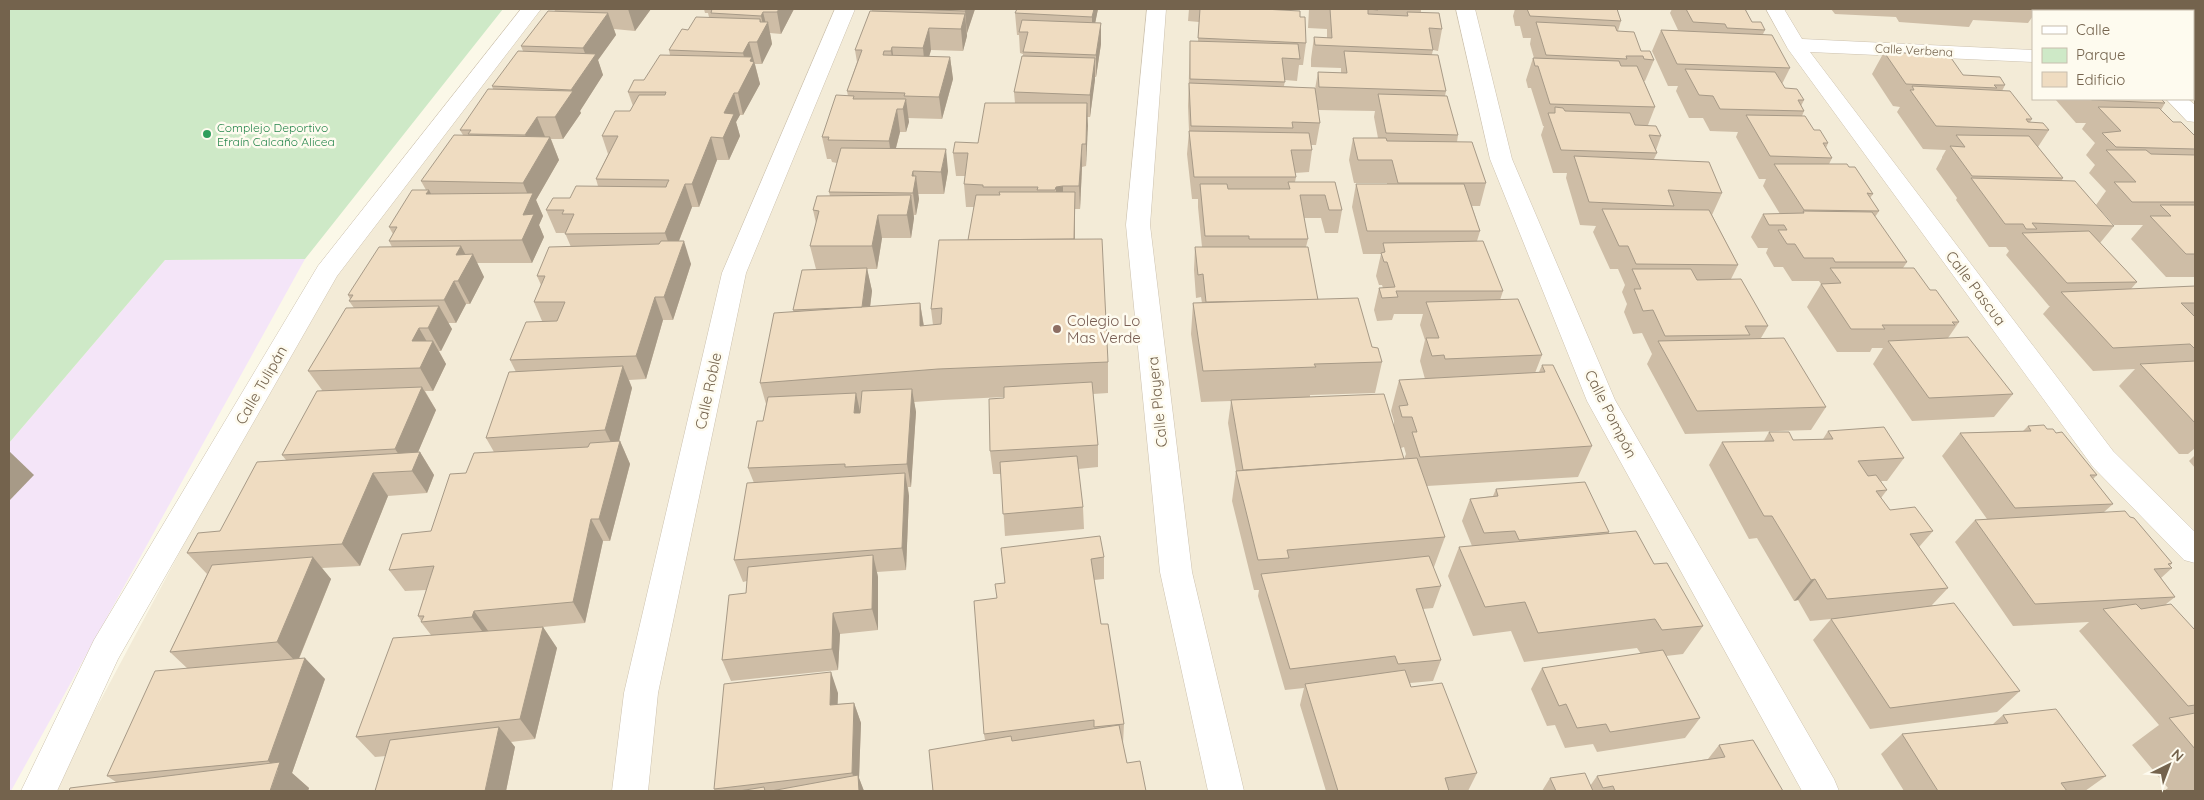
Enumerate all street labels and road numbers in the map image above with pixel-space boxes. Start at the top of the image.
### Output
street label: Calle Verbena [1875,40,1953,60]
street label: Calle Pascua [1942,247,2010,329]
street label: Calle Tulipán [231,342,291,428]
street label: Calle Roble [691,351,725,431]
street label: Calle Playera [1143,356,1171,448]
street label: Calle Pompón [1581,367,1641,461]

